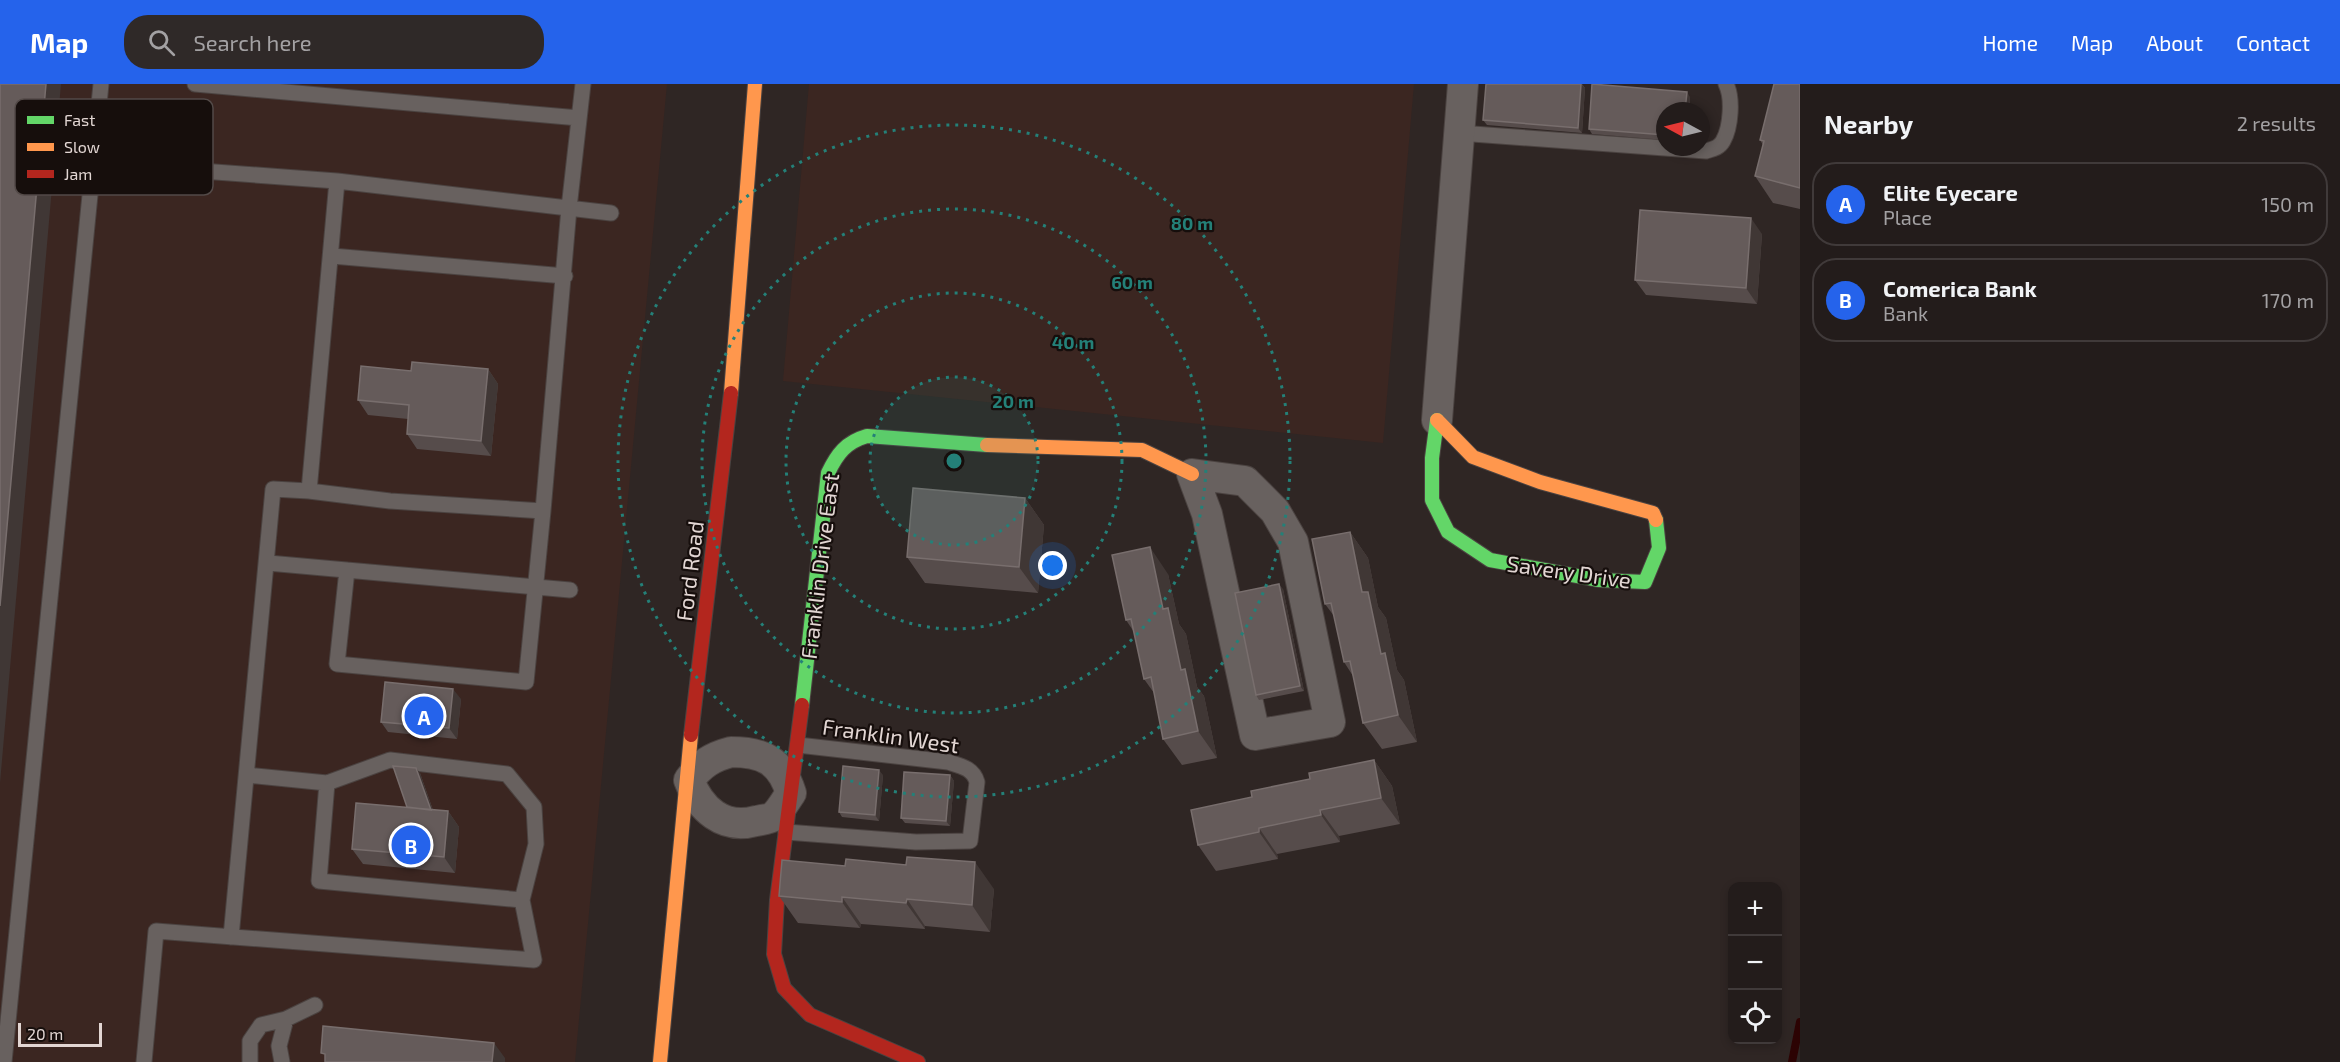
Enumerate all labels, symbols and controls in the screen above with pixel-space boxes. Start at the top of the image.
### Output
search box [124,15,544,69]
text: Map [30,25,88,59]
icon: search [145,26,178,59]
text: Search here [193,29,312,55]
text: Home [1982,30,2038,55]
text: Map [2071,30,2113,55]
text: About [2146,30,2203,55]
text: Contact [2236,30,2310,55]
legend [15,99,213,195]
north arrow [1656,102,1710,156]
text: Nearby [1824,108,1913,139]
text: Fast [64,110,95,129]
text: 2 results [2237,111,2316,135]
text: Slow [64,137,100,156]
text: Jam [64,164,92,183]
text: Elite Eyecare [1883,179,2018,205]
text: A [1839,192,1852,216]
text: 150 m [2261,192,2314,216]
text: Place [1883,205,1932,229]
text: 80 m [1171,212,1213,234]
text: 60 m [1111,271,1153,293]
text: Comerica Bank [1883,275,2037,301]
text: B [1839,288,1852,312]
text: 170 m [2262,288,2314,312]
text: Bank [1883,301,1928,325]
text: 40 m [1052,331,1094,353]
text: 20 m [992,390,1034,412]
centre of rings [944,451,964,471]
street label: Franklin Drive East [795,472,843,660]
street label: Ford Road [670,519,708,623]
street label: Savery Drive [1505,549,1633,593]
your location [1038,551,1067,580]
pin: A [404,694,444,738]
street label: Franklin West [821,713,961,757]
pin: B [392,822,430,867]
map controls [1728,882,1782,1044]
button: + [1728,882,1782,936]
button: − [1728,936,1782,990]
button: locate [1728,990,1782,1044]
scale bar [18,1020,102,1048]
text: 20 m [27,1024,63,1043]

